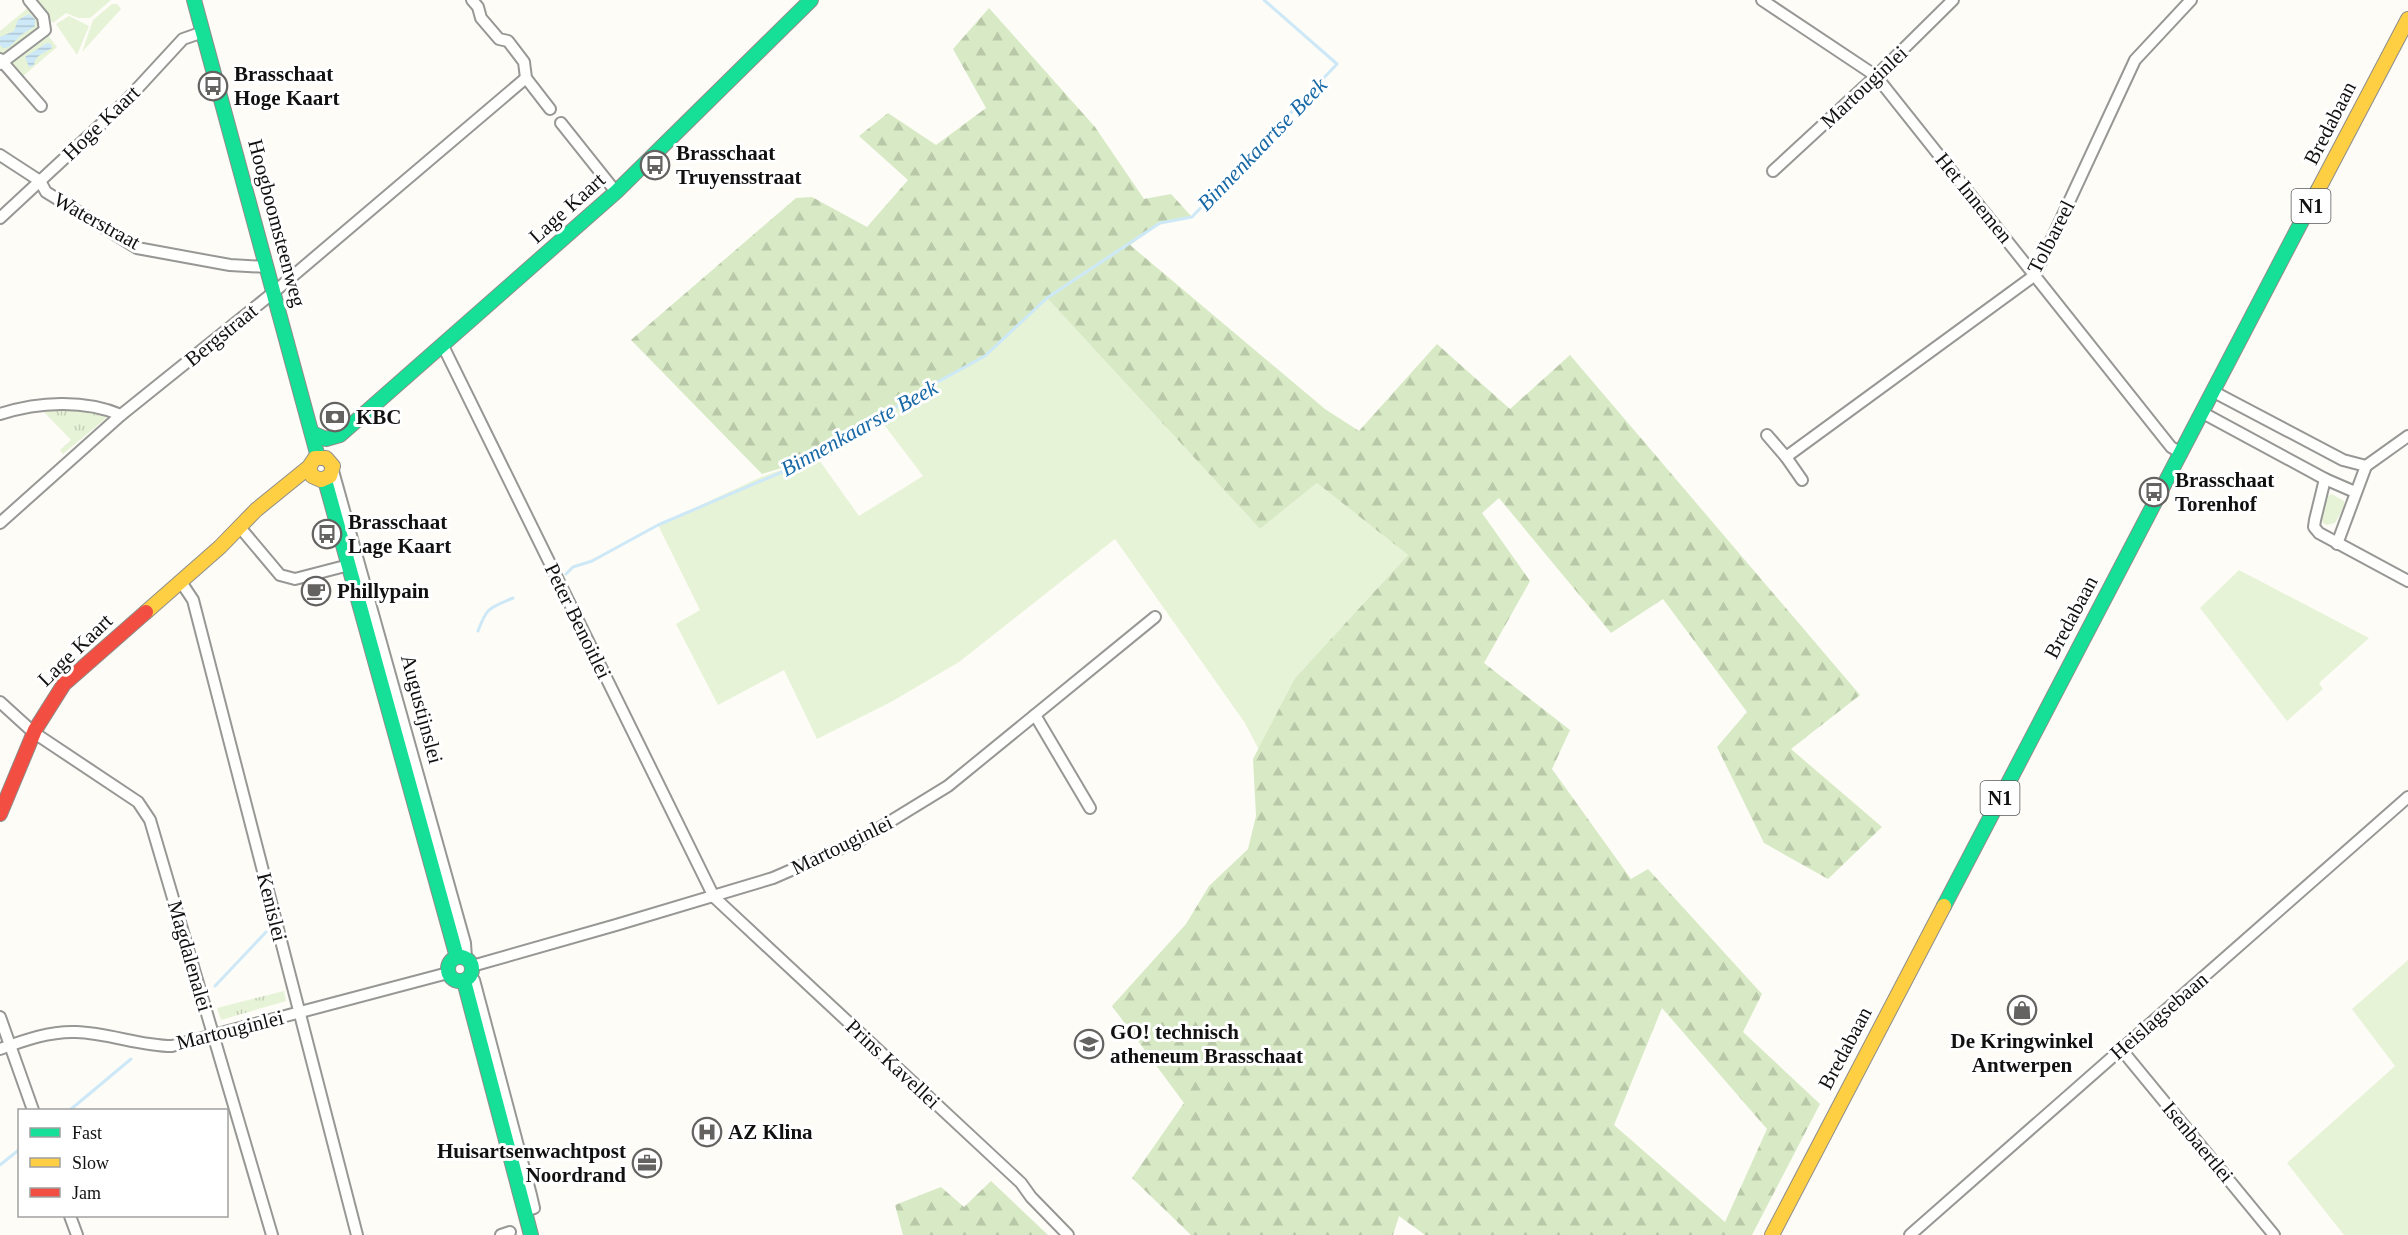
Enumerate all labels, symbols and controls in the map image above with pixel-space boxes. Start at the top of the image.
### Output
street label: Martouginlei [1816,41,1912,133]
place label: Brasschaat Hoge Kaart [234,62,340,110]
bus stop icon: Brasschaat Hoge Kaart [197,70,229,102]
water label: Binnenkaartse Beek [1192,71,1333,216]
street label: Bredabaan [2299,77,2361,168]
street label: Hoge Kaart [58,80,144,165]
street label: Hoogboomsteenweg [243,137,311,310]
place label: Brasschaat Truyensstraat [676,141,802,189]
street label: Het Innemen [1930,148,2018,248]
bus stop icon: Brasschaat Truyensstraat [639,149,671,181]
street label: Lage Kaart [524,168,610,248]
street label: Waterstraat [50,187,145,255]
road number: N1 [2292,189,2330,223]
street label: Tolbareel [2022,196,2080,278]
street label: Bergstraat [180,299,262,371]
water label: Binnenkaarste Beek [776,374,943,481]
bank icon: KBC [319,401,351,433]
place label: KBC [356,405,402,429]
place label: Brasschaat Torenhof [2175,468,2274,516]
bus stop icon: Brasschaat Torenhof [2138,476,2170,508]
place label: Brasschaat Lage Kaart [348,510,451,558]
bus stop icon: Brasschaat Lage Kaart [311,518,343,550]
street label: Peter Benoitlei [540,559,616,683]
street label: Bredabaan [2039,571,2103,662]
cafe icon: Phillypain [300,575,332,607]
place label: Phillypain [337,579,430,603]
street label: Lage Kaart [33,609,117,691]
street label: Augustijnslei [396,652,448,766]
road number: N1 [1980,781,2020,815]
street label: Martouginlei [787,810,897,880]
street label: Kenislei [252,870,292,944]
street label: Magdalenalei [163,898,217,1014]
street label: Heislagsebaan [2105,967,2213,1065]
shop icon: De Kringwinkel Antwerpen [2006,994,2038,1026]
street label: Bredabaan [1813,1002,1877,1093]
street label: Martouginlei [174,1005,286,1055]
street label: Prins Kavellei [841,1014,945,1114]
place label: GO! technisch atheneum Brasschaat [1110,1020,1303,1068]
school or university icon: GO! technisch atheneum Brasschaat [1073,1028,1105,1060]
place label: De Kringwinkel Antwerpen [1951,1029,2094,1077]
street label: Isenbaertlei [2157,1097,2239,1187]
legend [18,1109,228,1217]
hospital icon: AZ Klina [691,1116,723,1148]
place label: AZ Klina [728,1120,813,1144]
text: Fast [72,1123,102,1143]
place label: Huisartsenwachtpost Noordrand [437,1139,626,1187]
office icon: Huisartsenwachtpost Noordrand [631,1147,663,1179]
text: Slow [72,1153,109,1173]
text: Jam [72,1183,101,1203]

